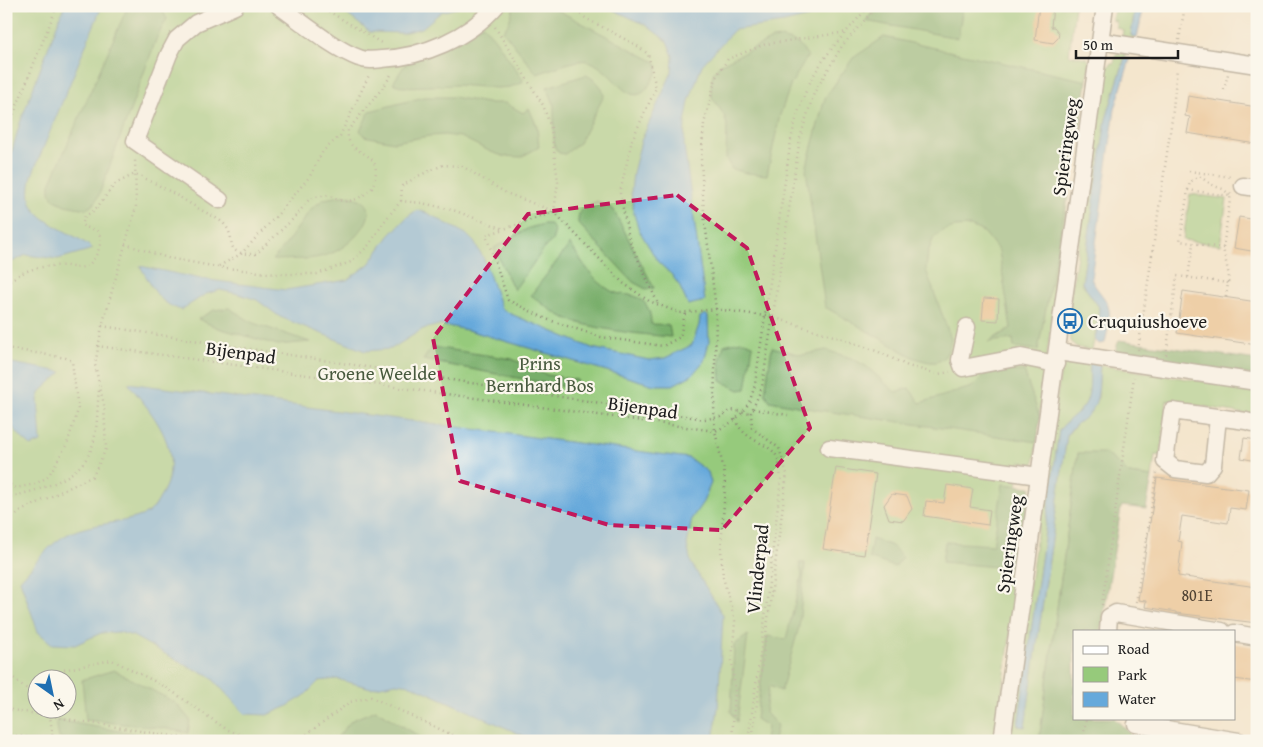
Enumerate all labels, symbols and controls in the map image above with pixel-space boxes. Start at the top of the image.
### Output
scale bar [1076,28,1178,60]
text: 50 m [1083,34,1114,55]
street label: Spieringweg [1044,96,1086,198]
place label: Cruquiushoeve [1088,307,1207,335]
bus stop icon: Cruquiushoeve [1057,308,1083,334]
street label: Bijenpad [204,333,279,371]
park label: Prins Bernhard Bos [486,349,594,399]
park label: Groene Weelde [318,359,436,387]
street label: Bijenpad [606,388,681,426]
street label: Spieringweg [988,493,1030,595]
street label: Vlinderpad [738,522,776,615]
house number: 801E [1181,583,1213,607]
legend [1073,630,1236,720]
text: Road [1118,638,1149,659]
text: Park [1118,664,1147,685]
north arrow [28,670,78,720]
text: Water [1118,688,1156,709]
text: N [49,694,68,716]

